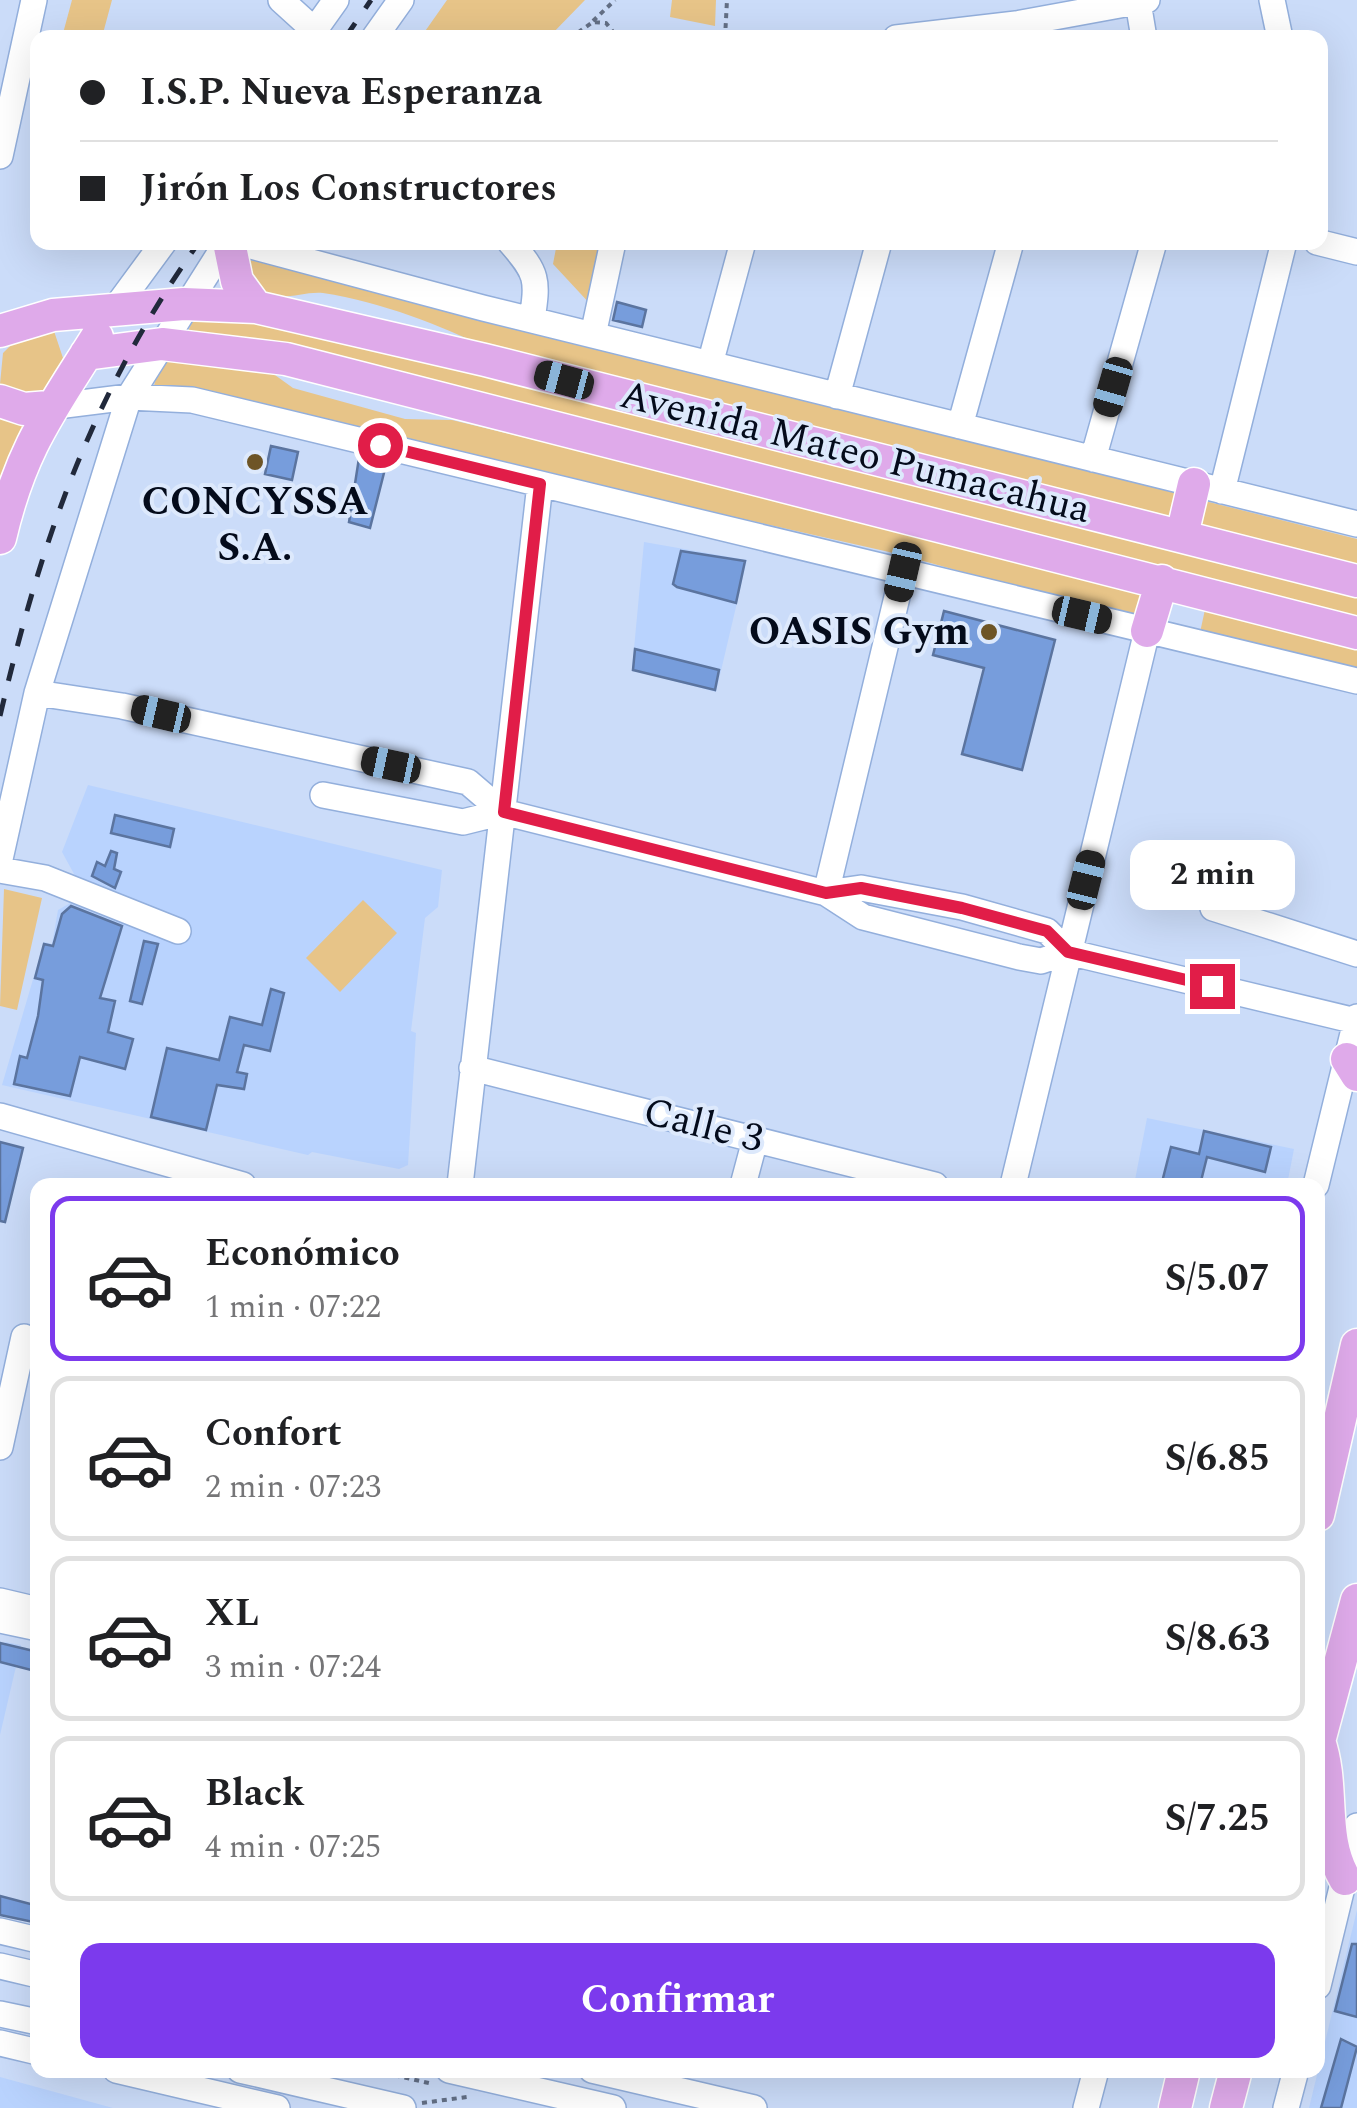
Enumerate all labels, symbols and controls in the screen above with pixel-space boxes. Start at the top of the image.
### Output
text: I.S.P. Nueva Esperanza [140,64,542,122]
text: Jirón Los Constructores [140,160,557,218]
car [1090,354,1136,420]
car [531,358,597,402]
street label: Avenida Mateo Pumacahua [613,365,1097,541]
route start [358,423,403,468]
marker: CONCYSSA S.A. [244,451,266,473]
place label: CONCYSSA S.A. [141,472,369,579]
car [882,539,924,605]
car [1049,594,1115,636]
place label: OASIS Gym [749,602,969,663]
marker: OASIS Gym [978,621,1000,643]
car [128,693,194,735]
car [359,744,423,786]
callout: 2 min [1130,841,1294,911]
car [1064,847,1108,913]
text: 2 min [1170,850,1255,899]
route end [1190,964,1235,1009]
street label: Calle 3 [637,1082,769,1170]
text: Económico [205,1225,400,1283]
icon: car [85,1234,175,1324]
text: S/5.07 [1165,1250,1270,1308]
text: 1 min · 07:22 [205,1283,381,1332]
text: Confort [205,1405,342,1463]
icon: car [85,1414,175,1504]
text: S/6.85 [1165,1430,1270,1488]
text: 2 min · 07:23 [205,1463,381,1512]
text: XL [205,1585,259,1643]
icon: car [85,1594,175,1684]
text: S/8.63 [1165,1610,1270,1668]
text: 3 min · 07:24 [205,1643,381,1692]
text: Black [205,1765,305,1823]
icon: car [85,1774,175,1864]
text: S/7.25 [1165,1790,1270,1848]
text: 4 min · 07:25 [205,1823,381,1872]
button: Confirmar [80,1943,1275,2058]

